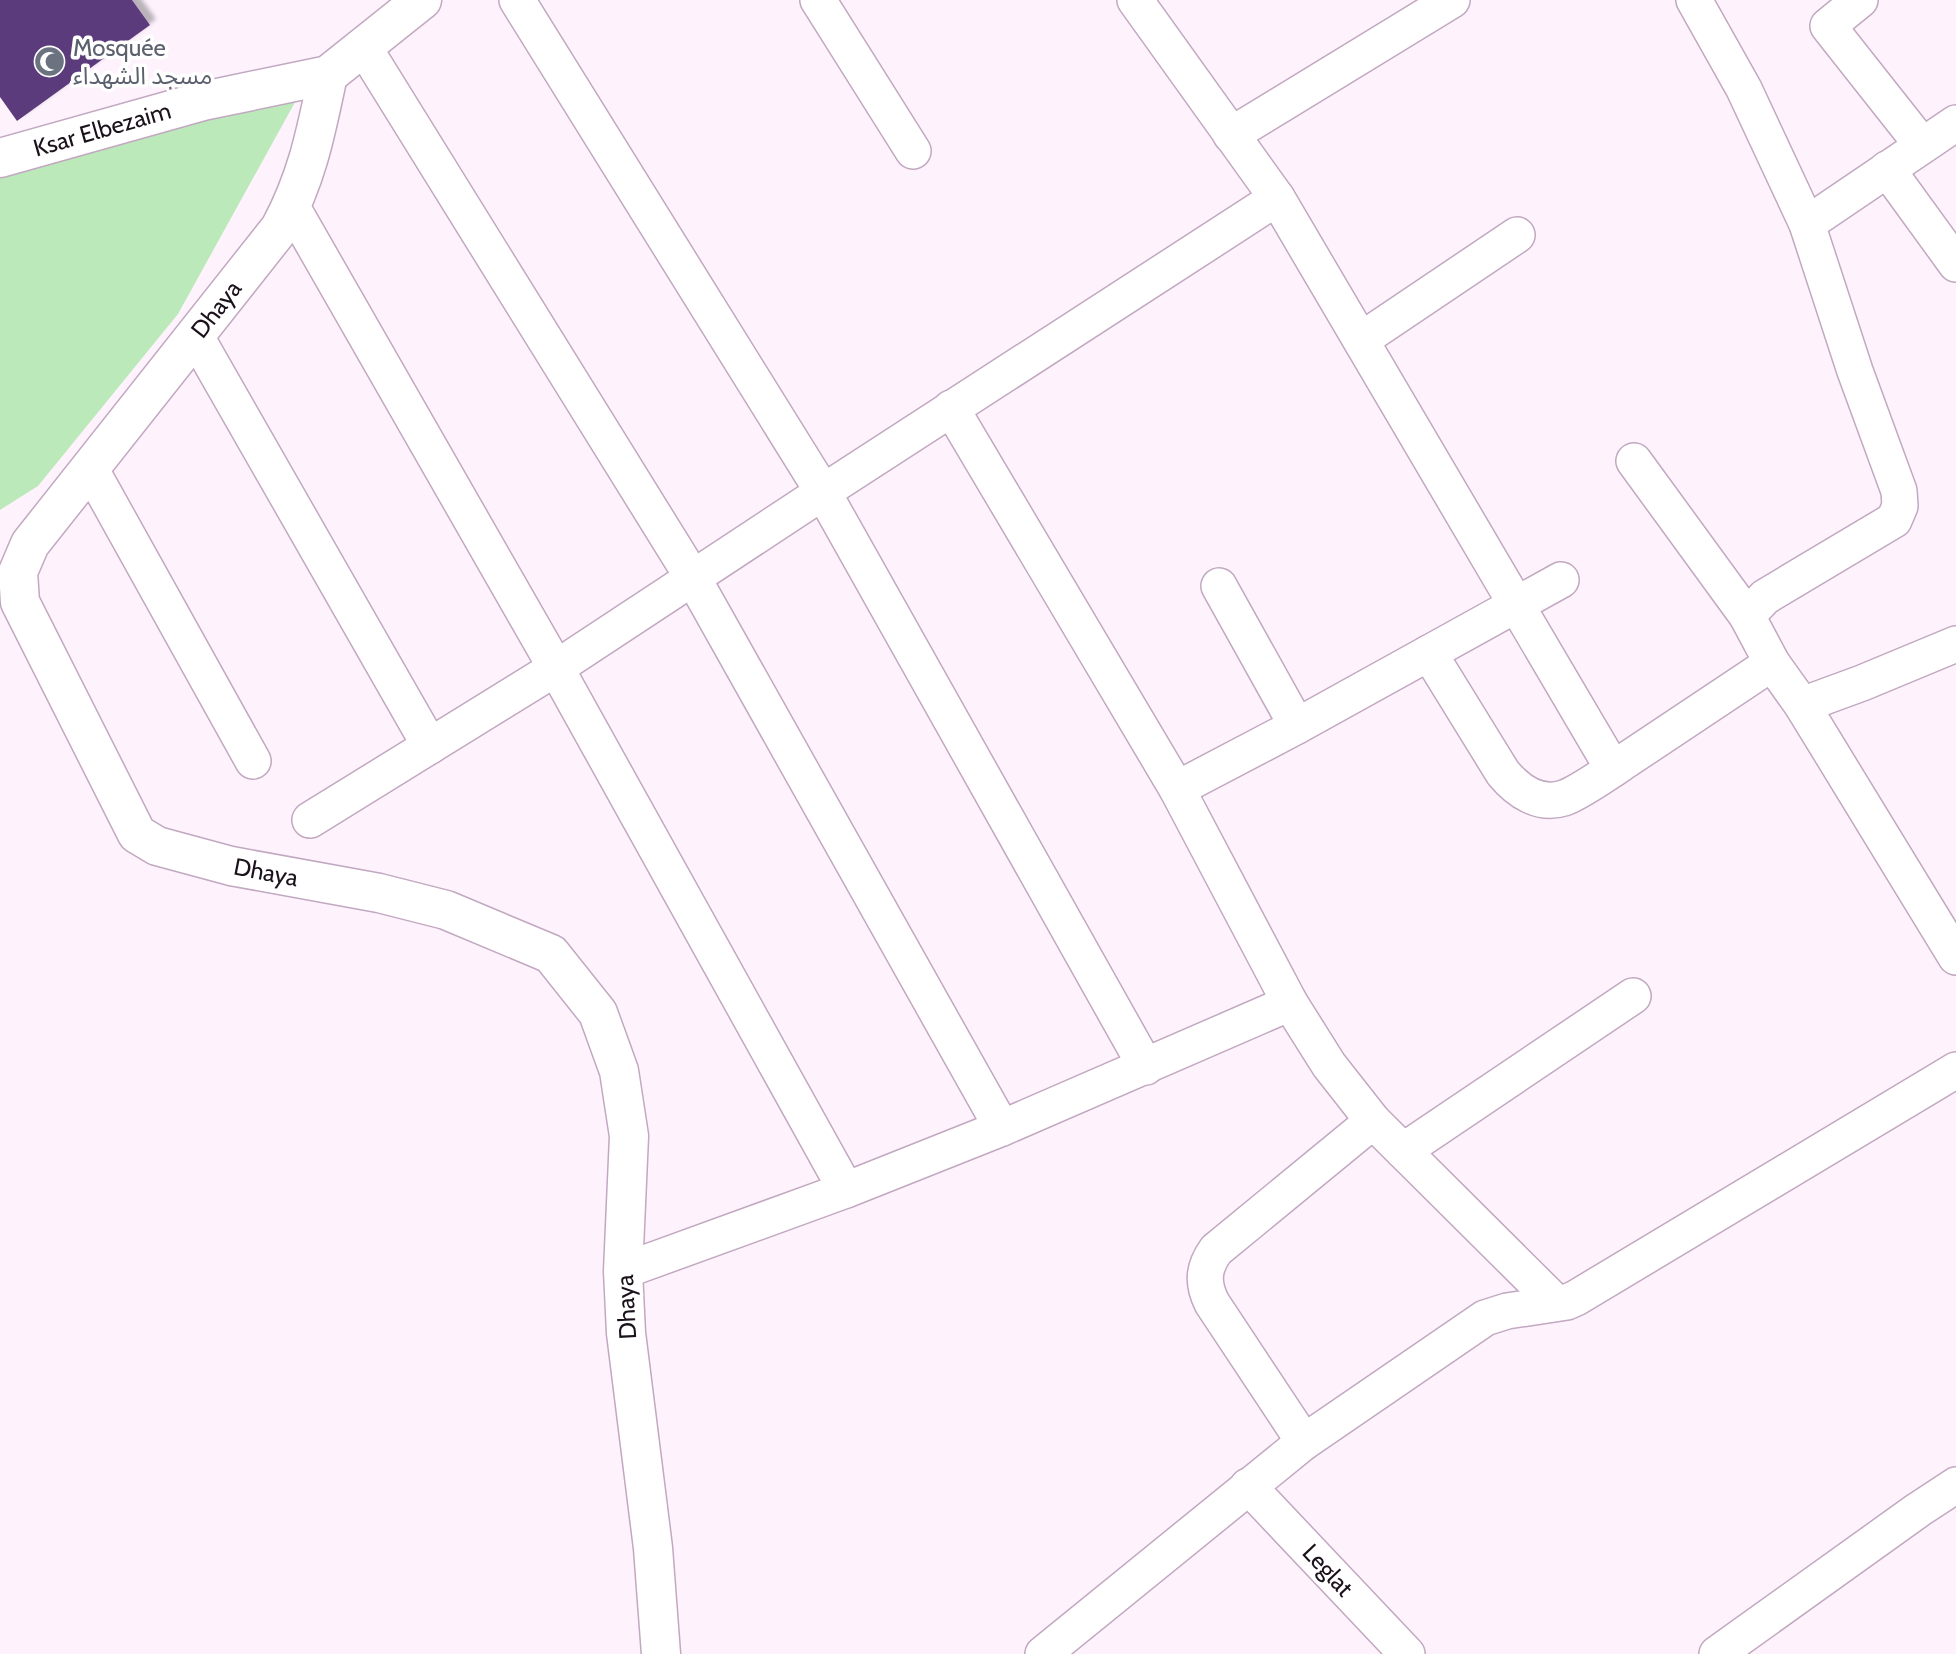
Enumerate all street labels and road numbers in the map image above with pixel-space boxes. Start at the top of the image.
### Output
street label: Ksar Elbezaim [30,96,174,162]
street label: Dhaya [185,274,248,343]
street label: Dhaya [231,852,301,893]
street label: Dhaya [610,1273,642,1340]
street label: Leglat [1297,1538,1359,1602]

